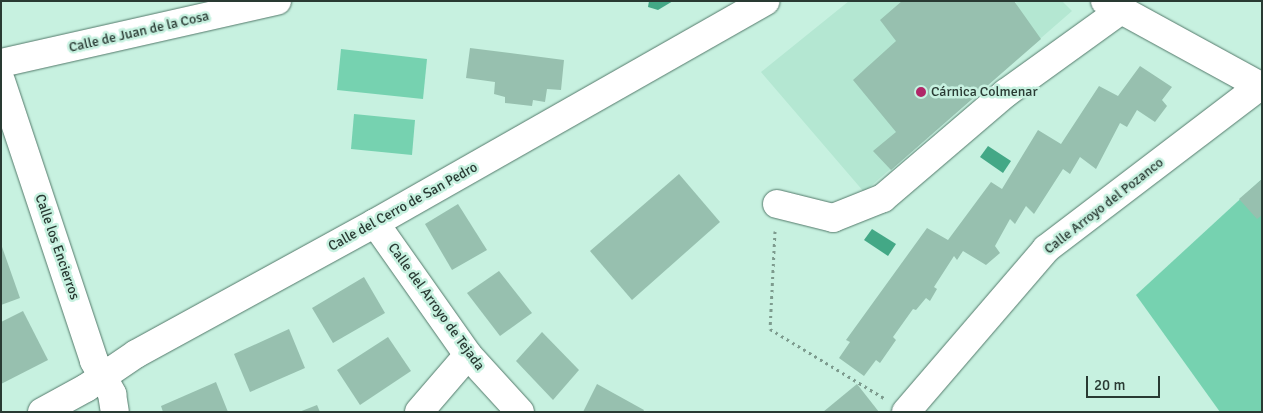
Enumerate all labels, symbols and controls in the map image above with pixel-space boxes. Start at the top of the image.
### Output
street label: Calle de Juan de la Cosa [67,8,211,56]
place label: Cárnica Colmenar [931,84,1038,100]
marker: Cárnica Colmenar [915,86,927,98]
street label: Calle Arroyo del Pozanco [1041,154,1167,258]
street label: Calle del Cerro de San Pedro [325,159,481,255]
street label: Calle los Encierros [31,192,83,302]
street label: Calle del Arroyo de Tejada [384,240,488,374]
scale bar [1088,366,1162,398]
text: 20 m [1094,376,1125,394]

